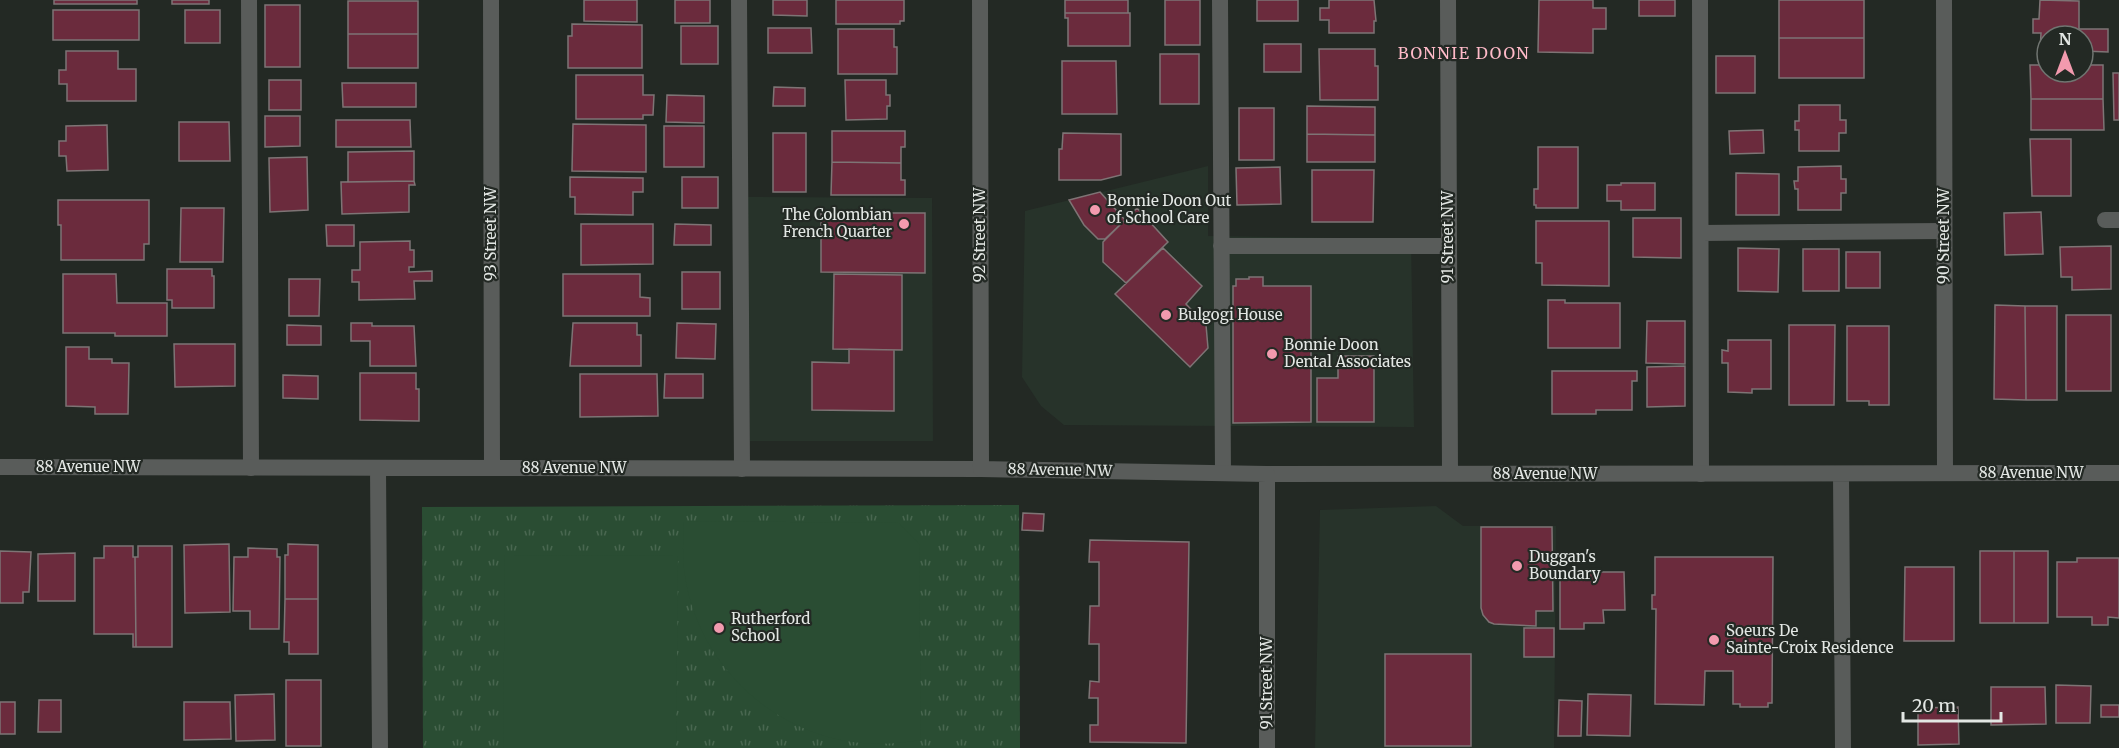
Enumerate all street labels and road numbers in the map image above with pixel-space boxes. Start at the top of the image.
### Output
street label: 93 Street NW [481,186,500,281]
street label: 92 Street NW [970,187,989,282]
street label: 90 Street NW [1934,187,1953,284]
street label: 91 Street NW [1438,190,1457,283]
street label: 88 Avenue NW [36,457,141,476]
street label: 88 Avenue NW [522,458,627,477]
street label: 88 Avenue NW [1007,459,1114,480]
street label: 88 Avenue NW [1979,463,2084,482]
street label: 88 Avenue NW [1493,464,1598,483]
street label: 91 Street NW [1257,636,1276,729]

